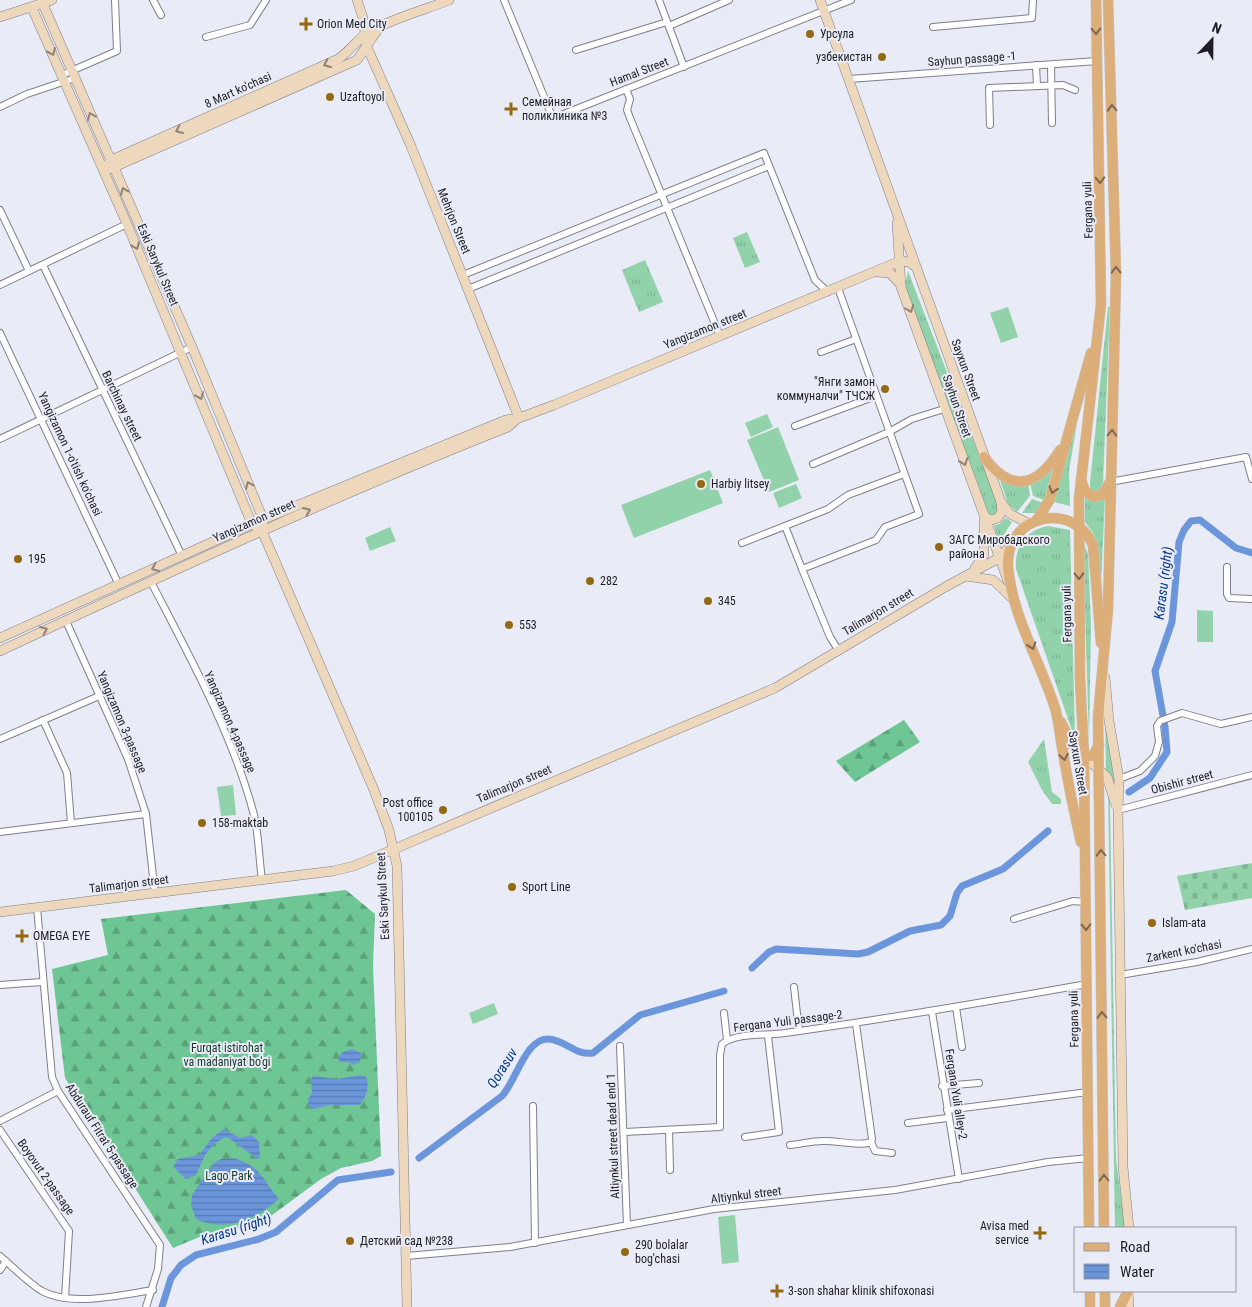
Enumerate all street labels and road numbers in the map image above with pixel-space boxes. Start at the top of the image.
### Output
street label: Sayhun passage -1 [927,49,1017,69]
street label: Hamal Street [608,54,671,90]
street label: 8 Mart ko'chasi [203,69,273,111]
street label: Fergana yuli [1080,181,1096,239]
street label: Mehrjon Street [434,186,474,256]
street label: Eski Sarykul Street [134,222,182,309]
street label: Yangizamon street [662,306,749,352]
street label: Sayxun Street [948,337,984,403]
street label: Barchinay street [99,369,145,444]
street label: Sayhun Street [940,373,974,440]
street label: Yangizamon 1-o'tish ko'chasi [35,390,105,518]
street label: Yangizamon street [211,497,297,545]
street label: Talimarjon street [840,585,916,639]
street label: Fergana yuli [1060,585,1074,643]
street label: Yangizamon 3-passage [94,669,150,775]
street label: Yangizamon 4-passage [201,669,259,775]
street label: Sayxun Street [1065,730,1091,796]
street label: Talimarjon street [474,762,554,806]
street label: Obishir street [1149,767,1215,797]
street label: Eski Sarykul Street [374,851,392,940]
street label: Talimarjon street [88,872,170,896]
street label: Zarkent ko'chasi [1145,937,1223,965]
street label: Fergana yuli [1067,990,1081,1048]
street label: Fergana Yuli passage-2 [733,1007,843,1035]
street label: Fergana Yuli alley-2 [942,1048,970,1140]
street label: Altiynkul street dead end 1 [604,1073,622,1199]
street label: Abdurauf Fitrat 5-passage [63,1081,141,1191]
street label: Boyovut 2-passage [15,1136,78,1218]
street label: Altiynkul street [710,1184,782,1206]

